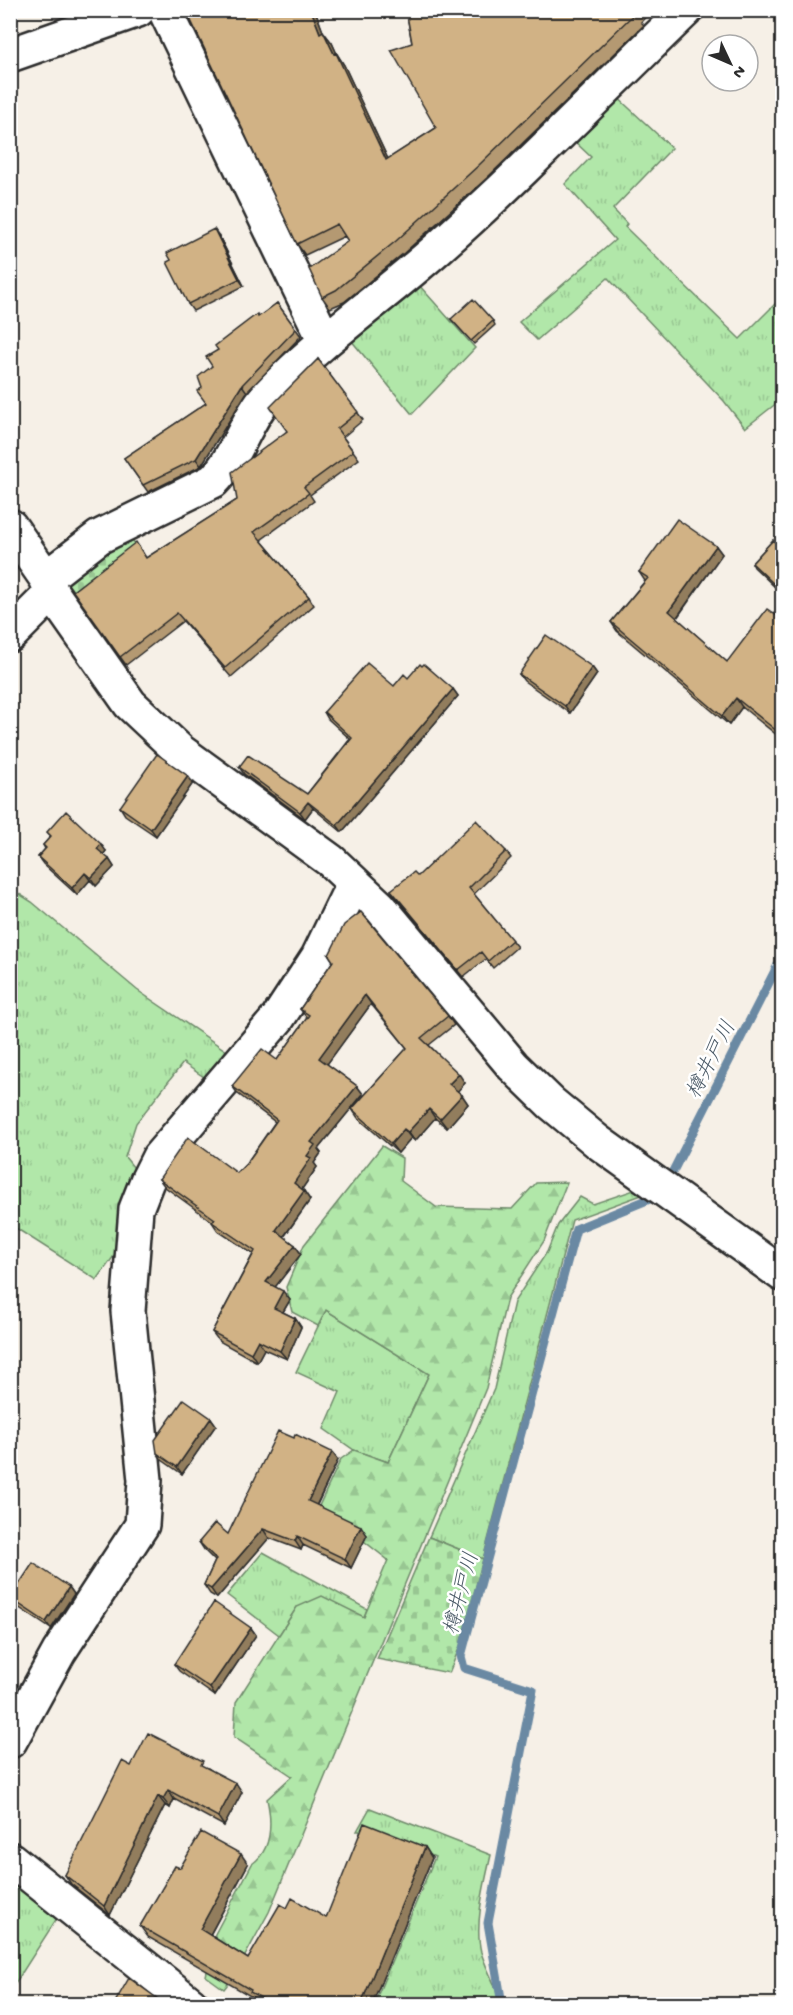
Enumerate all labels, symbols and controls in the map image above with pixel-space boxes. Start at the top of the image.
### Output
north arrow [700,33,760,93]
text: N [727,61,749,82]
water label: 樽井戸川 [681,1017,743,1104]
water label: 樽井戸川 [439,1550,486,1638]

